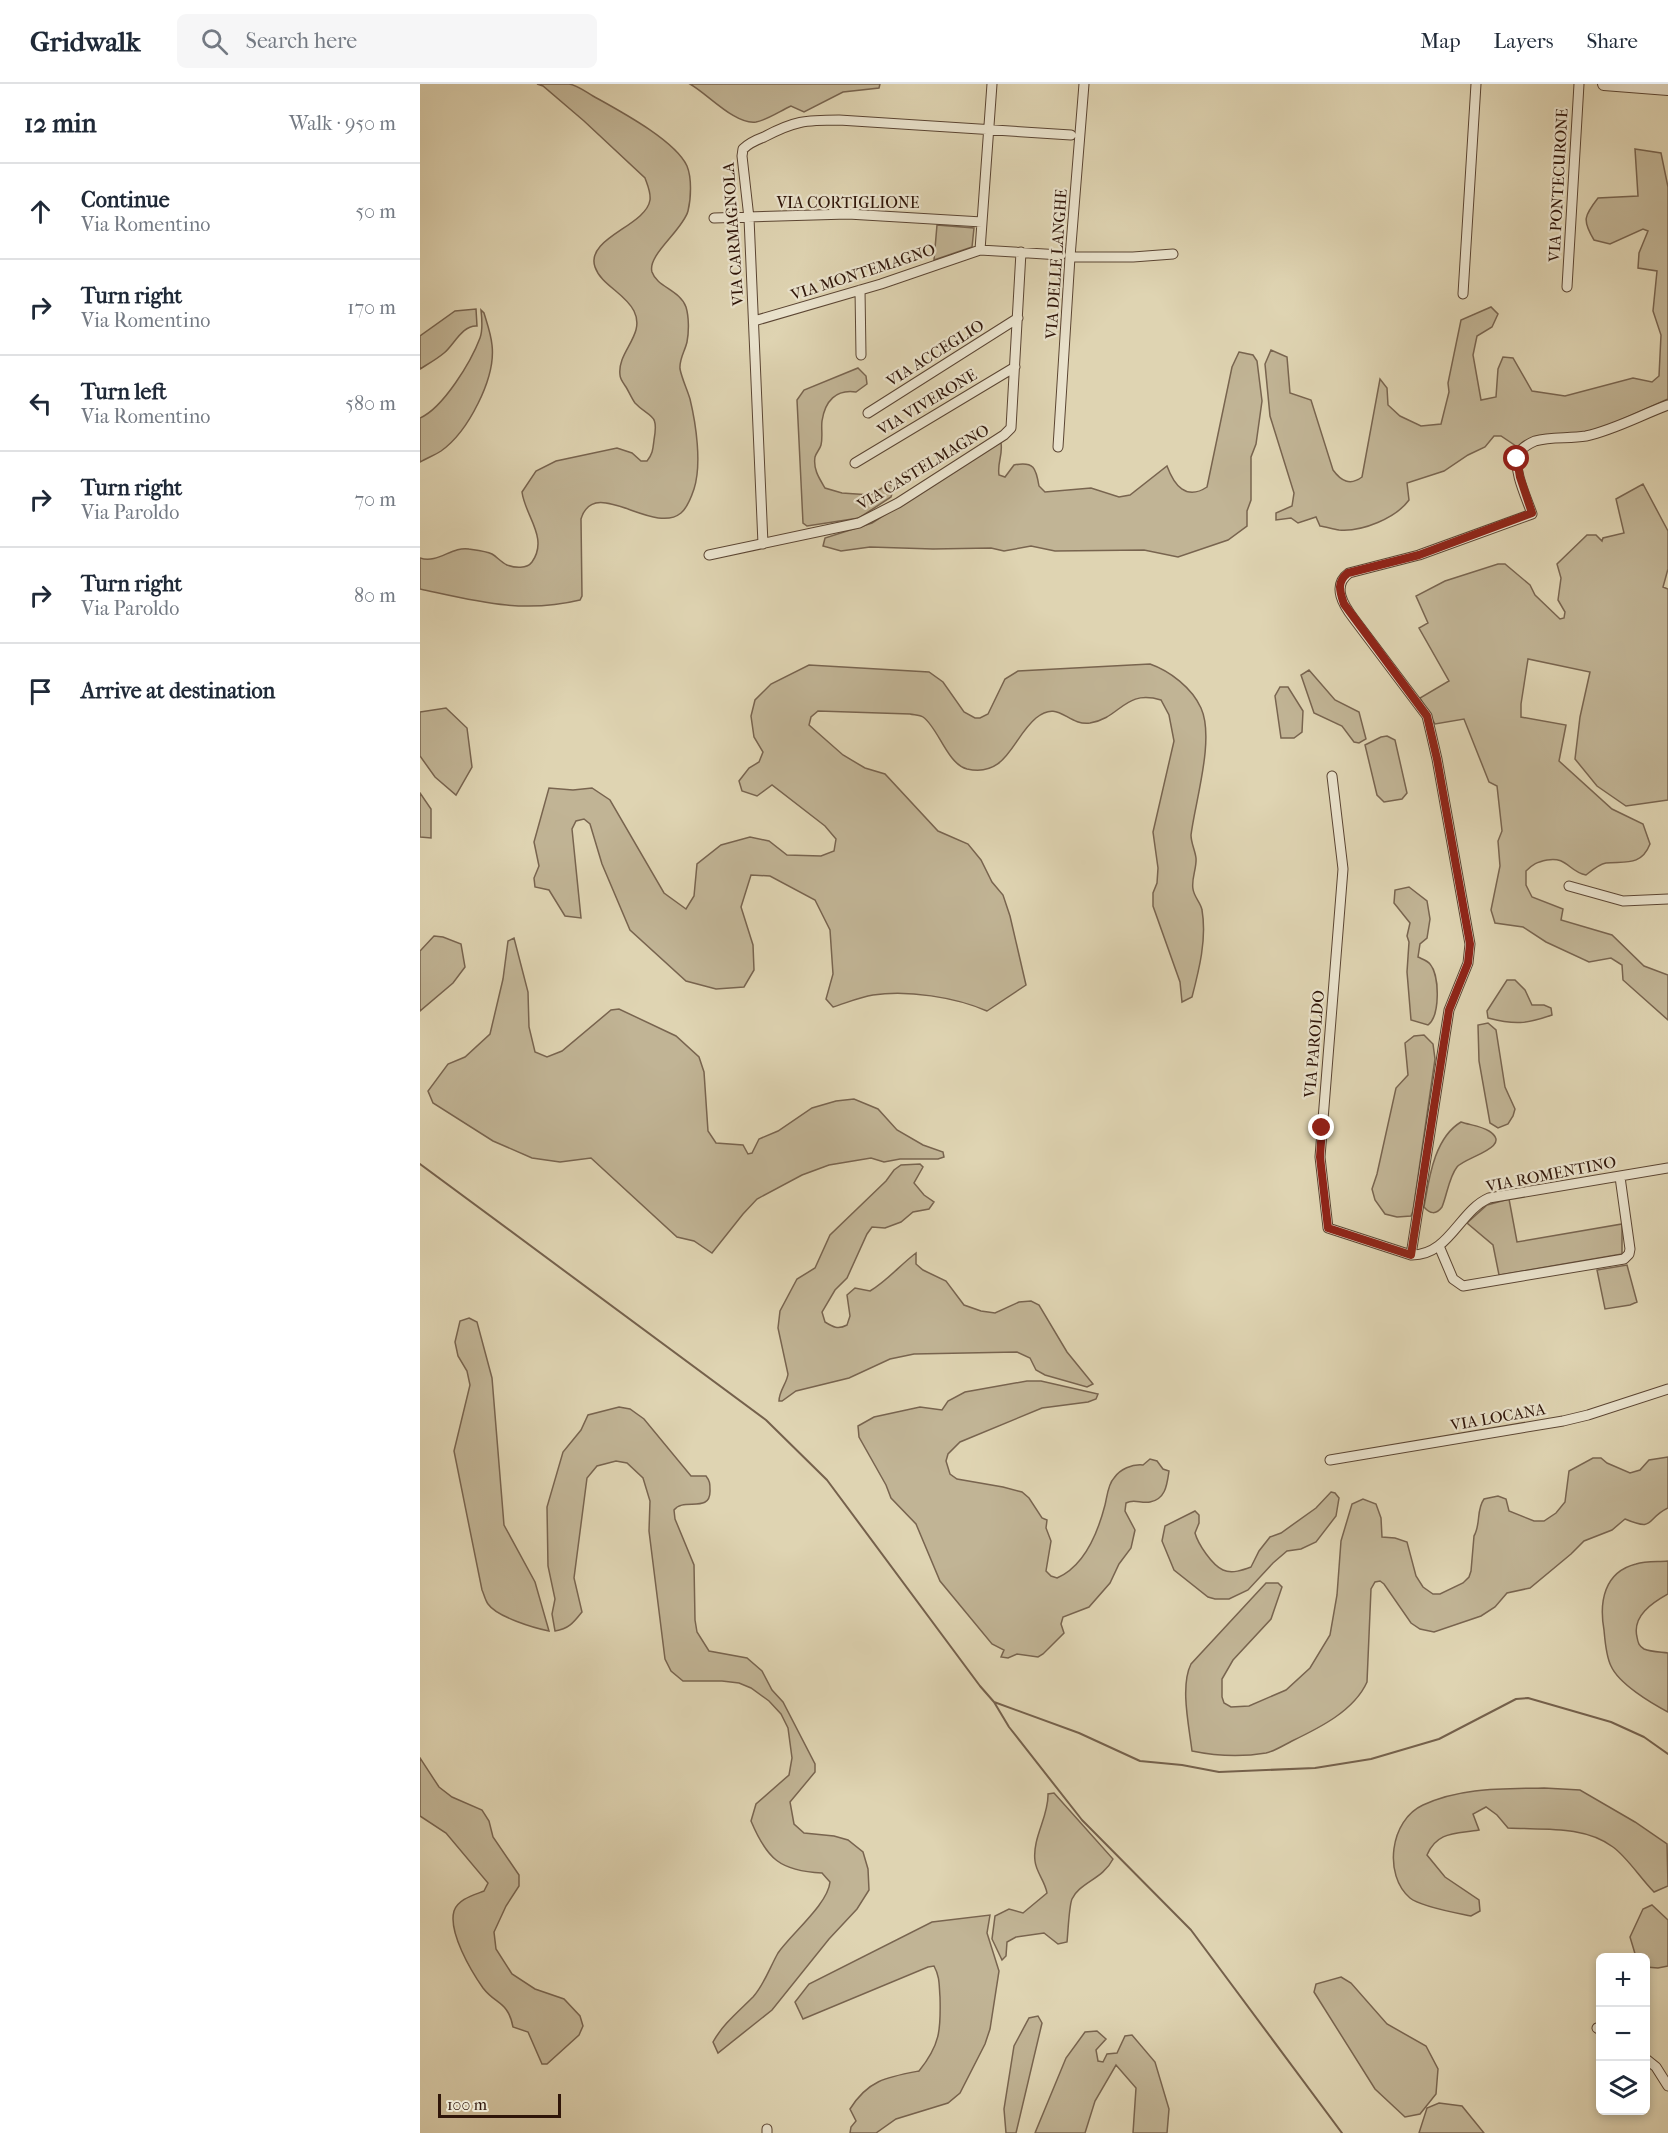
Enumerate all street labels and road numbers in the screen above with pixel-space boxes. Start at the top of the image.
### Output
street label: VIA PONTECURONE [1544,107,1572,263]
street label: VIA CARMAGNOLA [718,161,748,307]
street label: VIA DELLE LANGHE [1041,188,1071,341]
street label: VIA CORTIGLIONE [775,193,920,212]
street label: VIA MONTEMAGNO [787,240,938,305]
street label: VIA ACCEGLIO [882,315,987,391]
street label: VIA VIVERONE [873,365,980,440]
street label: VIA CASTELMAGNO [853,420,992,514]
street label: VIA PAROLDO [1300,989,1328,1100]
street label: VIA ROMENTINO [1483,1152,1618,1196]
street label: VIA LOCANA [1448,1399,1548,1435]

